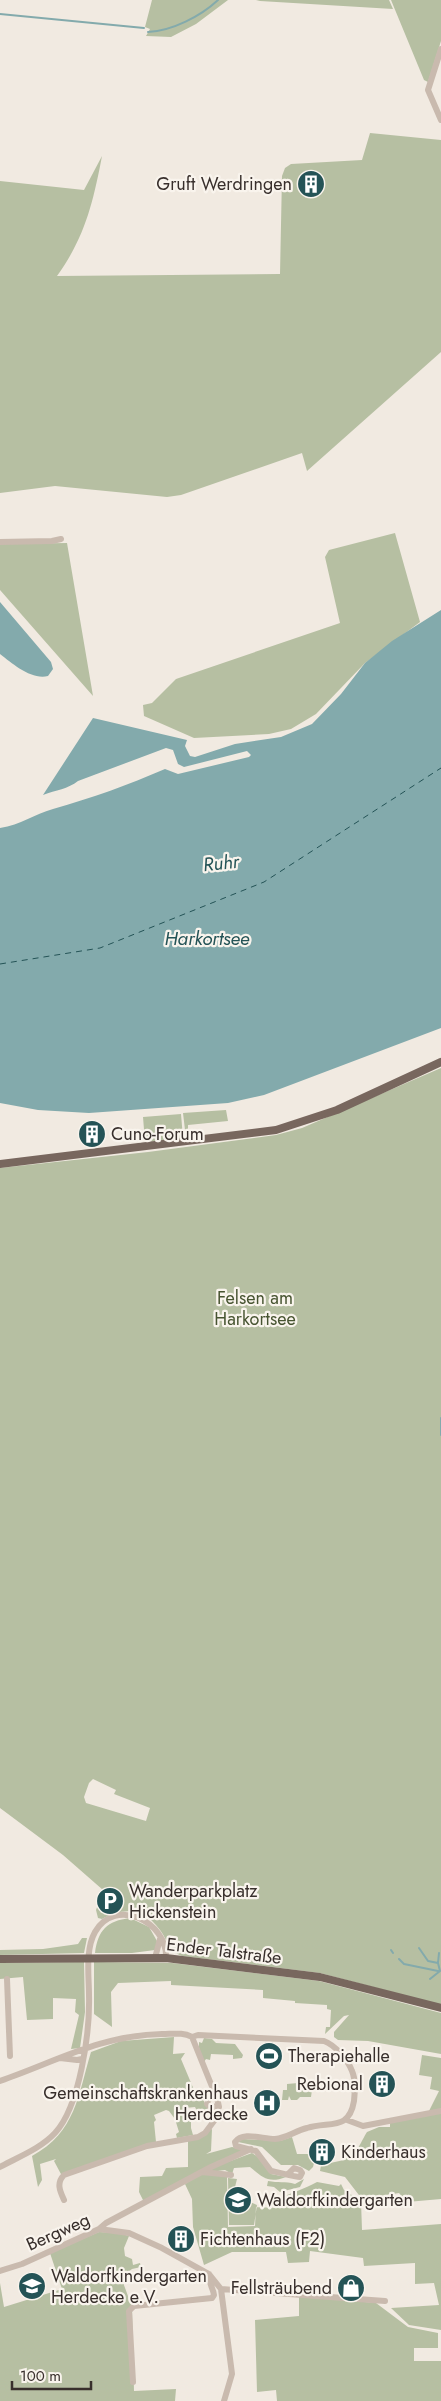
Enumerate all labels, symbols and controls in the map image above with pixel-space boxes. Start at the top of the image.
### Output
building icon: Gruft Werdringen [296,169,326,199]
place label: Gruft Werdringen [156,171,292,197]
water label: Ruhr [202,848,242,878]
water label: Harkortsee [164,925,250,952]
building icon: Cuno-Forum [77,1119,107,1149]
place label: Cuno-Forum [111,1121,204,1147]
park label: Felsen am Harkortsee [214,1285,296,1332]
place label: Wanderparkplatz Hickenstein [129,1878,258,1925]
parking icon: Wanderparkplatz Hickenstein [95,1886,125,1916]
street label: Ender Talstraße [165,1931,283,1971]
sports icon: Therapiehalle [254,2041,284,2071]
place label: Therapiehalle [288,2043,390,2069]
building icon: Rebional [367,2069,397,2099]
place label: Rebional [297,2071,363,2097]
place label: Gemeinschaftskrankenhaus Herdecke [43,2080,248,2127]
hospital icon: Gemeinschaftskrankenhaus Herdecke [252,2088,282,2118]
building icon: Kinderhaus [307,2137,337,2167]
place label: Kinderhaus [341,2139,426,2165]
school or university icon: Waldorfkindergarten [223,2185,253,2215]
place label: Waldorfkindergarten [257,2187,413,2213]
street label: Bergweg [22,2207,94,2257]
building icon: Fichtenhaus (F2) [166,2224,196,2254]
place label: Fichtenhaus (F2) [200,2226,325,2252]
place label: Waldorfkindergarten Herdecke e.V. [51,2263,207,2310]
school or university icon: Waldorfkindergarten Herdecke e.V. [17,2271,47,2301]
shop icon: Fellsträubend [336,2273,366,2303]
place label: Fellsträubend [231,2275,332,2301]
scale bar [12,2358,91,2390]
text: 100 m [20,2365,61,2387]

